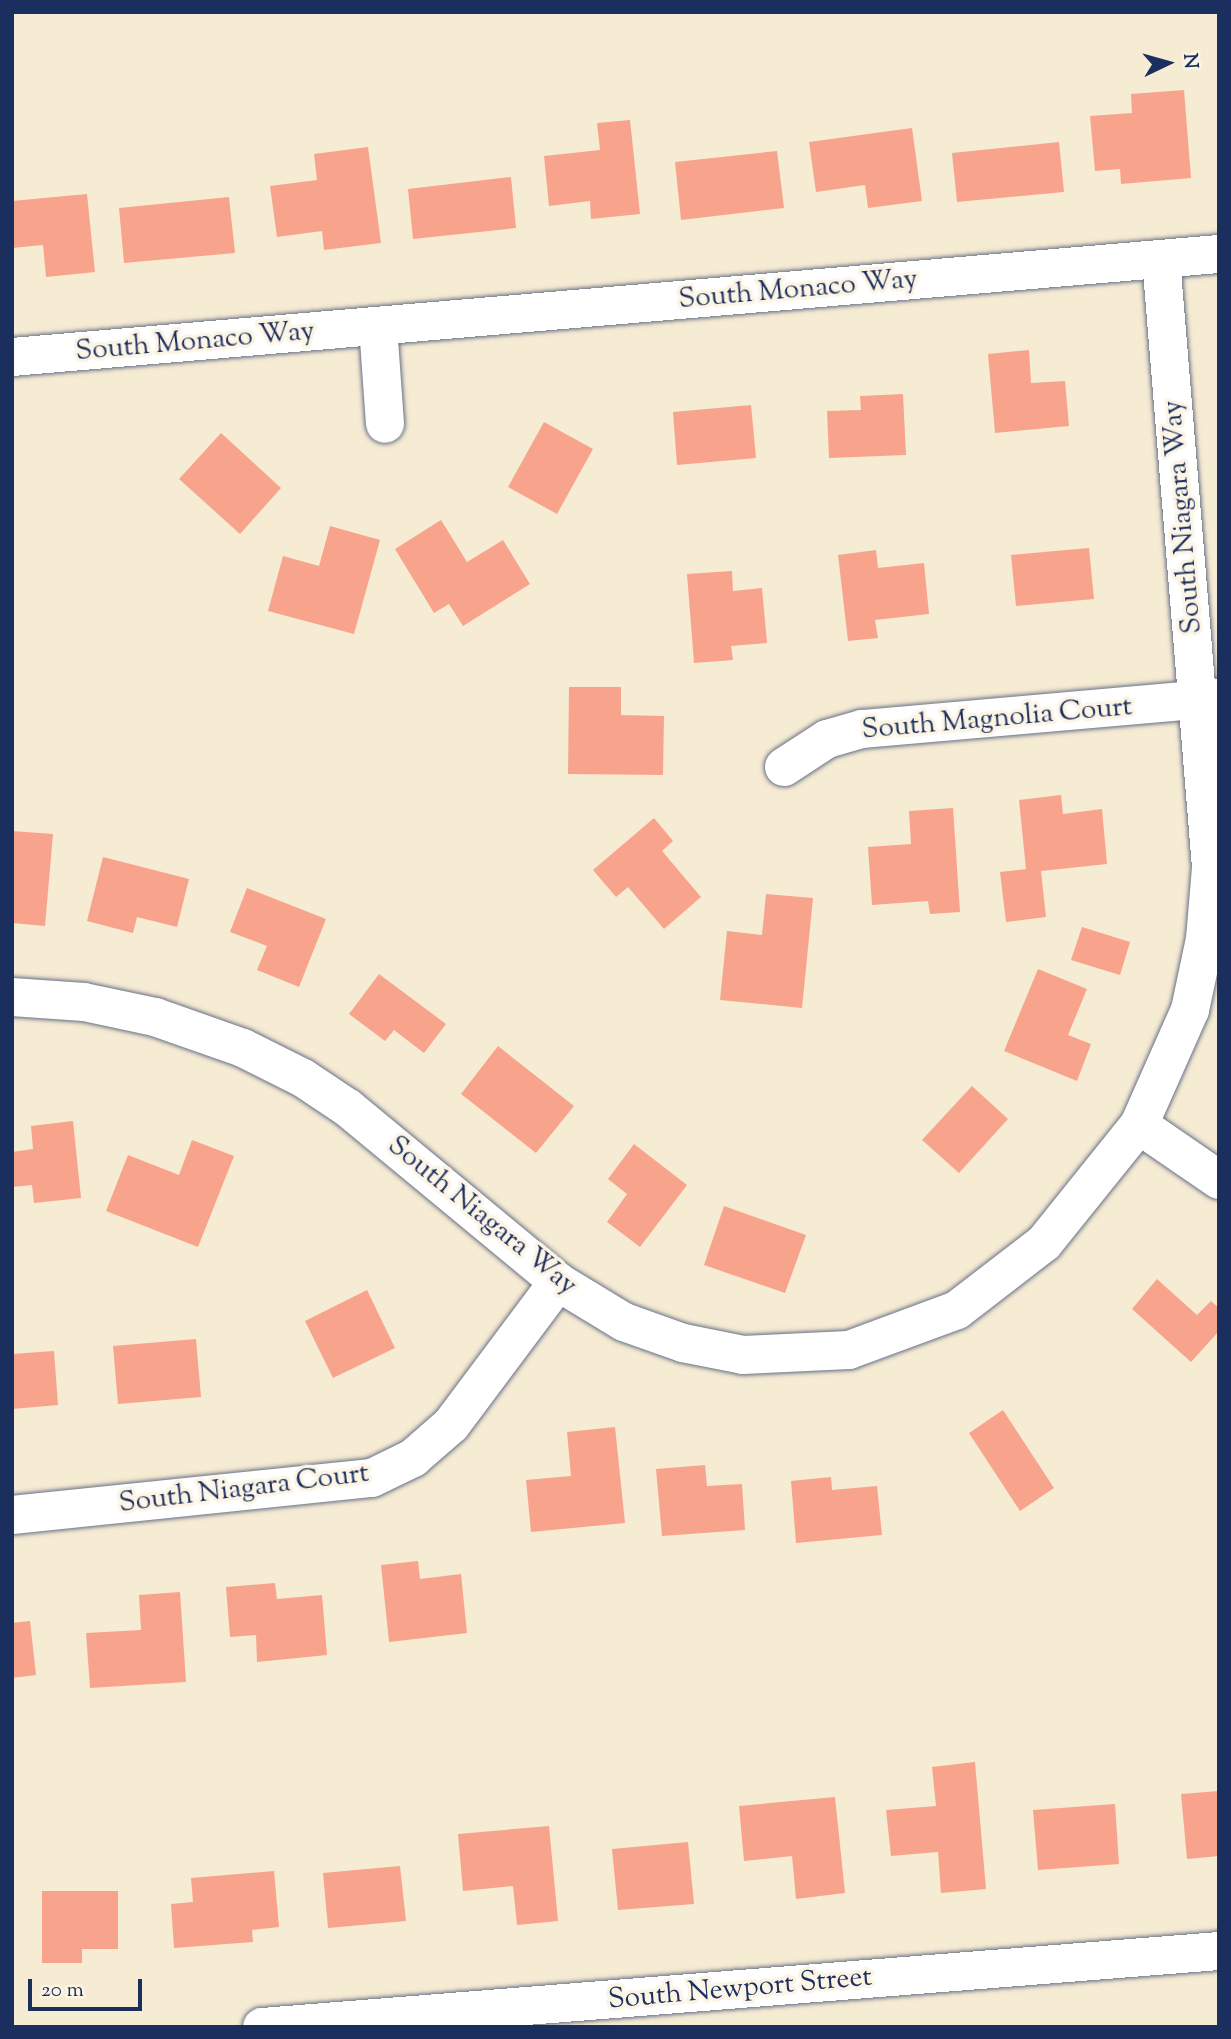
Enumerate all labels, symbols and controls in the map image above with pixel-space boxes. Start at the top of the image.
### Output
north arrow [1133,28,1203,98]
text: N [1175,52,1204,70]
street label: South Monaco Way [677,263,919,317]
street label: South Monaco Way [74,315,316,369]
street label: South Niagara Way [1156,399,1210,635]
street label: South Magnolia Court [860,690,1134,748]
street label: South Niagara Way [380,1129,584,1303]
street label: South Niagara Court [117,1457,371,1521]
street label: South Newport Street [607,1961,873,2017]
scale bar [32,1966,145,2010]
text: 20 m [41,1976,84,2006]

